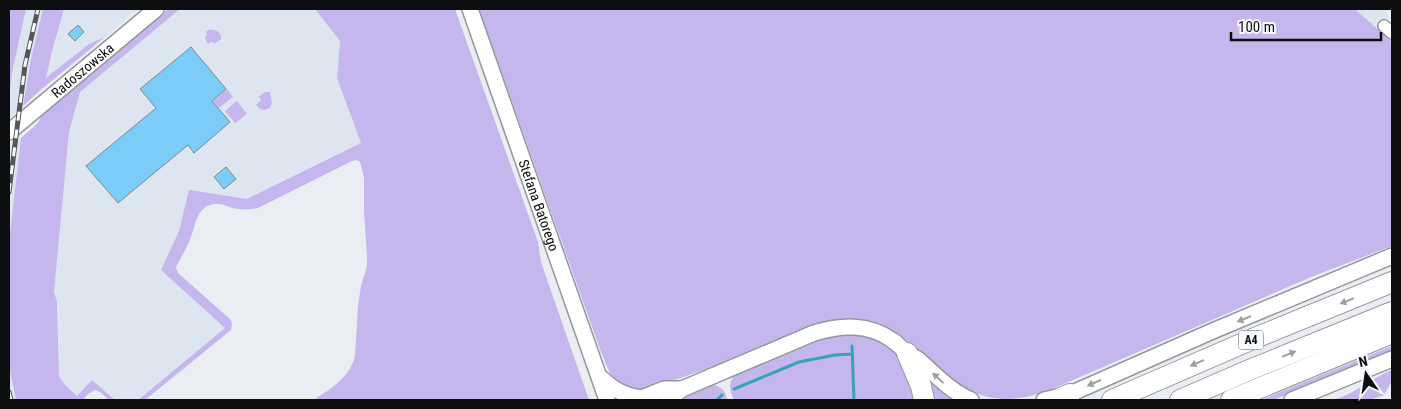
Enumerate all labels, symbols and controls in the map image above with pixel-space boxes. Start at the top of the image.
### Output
scale bar [1231,10,1381,42]
text: 100 m [1238,18,1275,36]
street label: Radoszowska [48,40,117,101]
street label: Stefana Batorego [515,157,562,253]
one-way arrow [1340,297,1354,305]
one-way arrow [1236,315,1251,323]
road number: A4 [1238,330,1264,350]
one-way arrow [1282,349,1296,357]
north arrow [1341,349,1391,399]
text: N [1357,353,1369,370]
one-way arrow [1190,360,1204,368]
one-way arrow [933,372,945,384]
one-way arrow [1087,380,1101,388]

